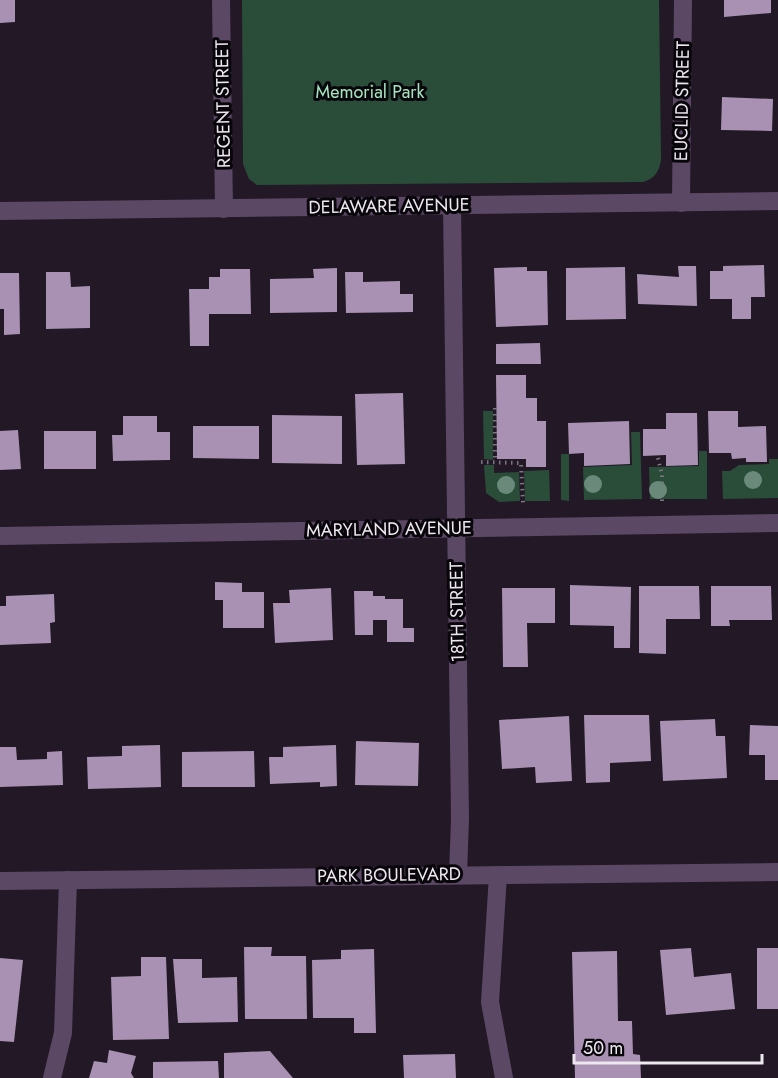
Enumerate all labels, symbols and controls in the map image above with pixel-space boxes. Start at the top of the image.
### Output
street label: REGENT STREET [209,39,237,168]
street label: EUCLID STREET [668,40,696,161]
park label: Memorial Park [316,79,424,105]
street label: DELAWARE AVENUE [308,192,470,220]
street label: MARYLAND AVENUE [306,515,472,543]
street label: 18TH STREET [443,561,471,662]
street label: PARK BOULEVARD [317,861,461,889]
scale bar [574,1027,762,1065]
text: 50 m [583,1035,623,1061]

